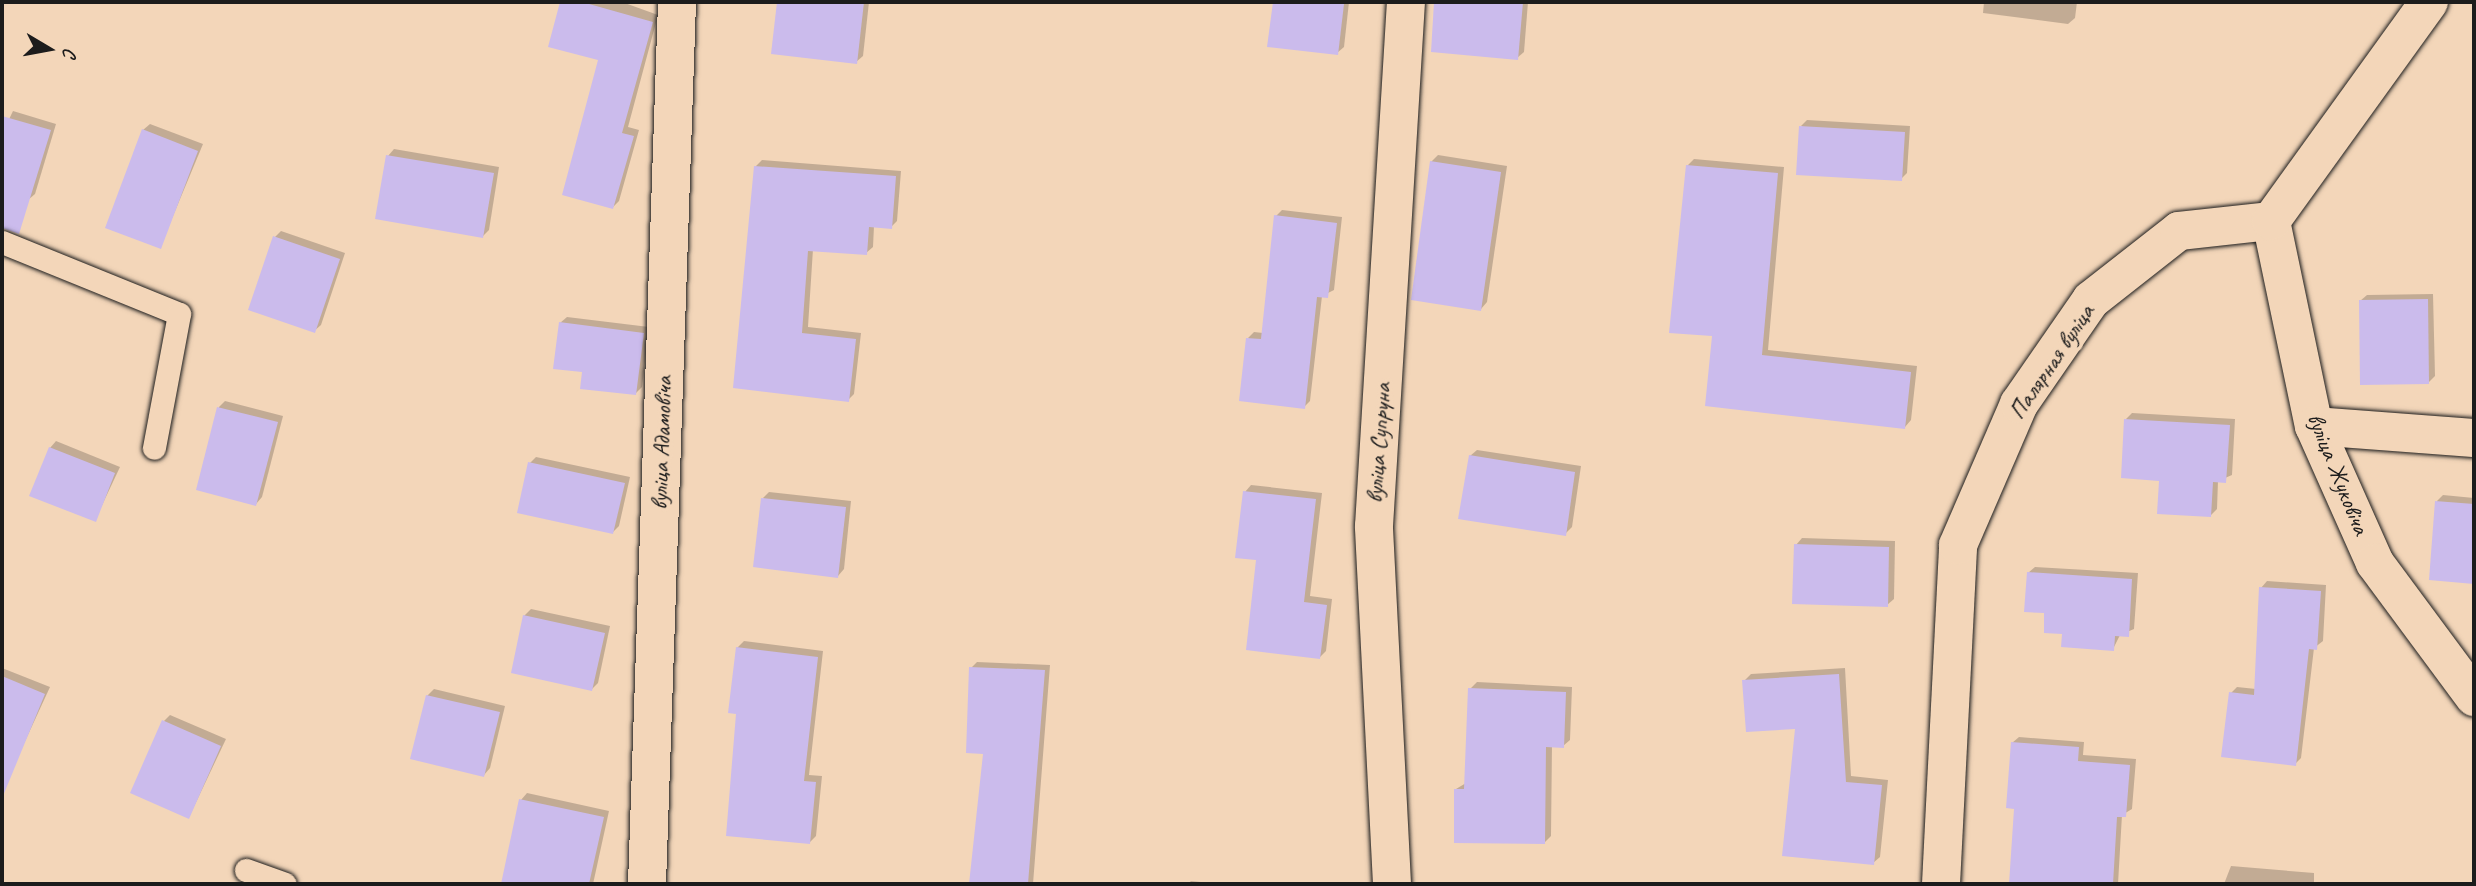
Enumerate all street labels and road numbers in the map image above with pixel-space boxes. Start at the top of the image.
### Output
street label: Палярная вуліца [2003,299,2101,425]
street label: вуліца Адамовіча [645,374,679,512]
street label: вуліца Супруна [1360,383,1398,503]
street label: вуліца Жуковіча [2301,409,2375,539]

